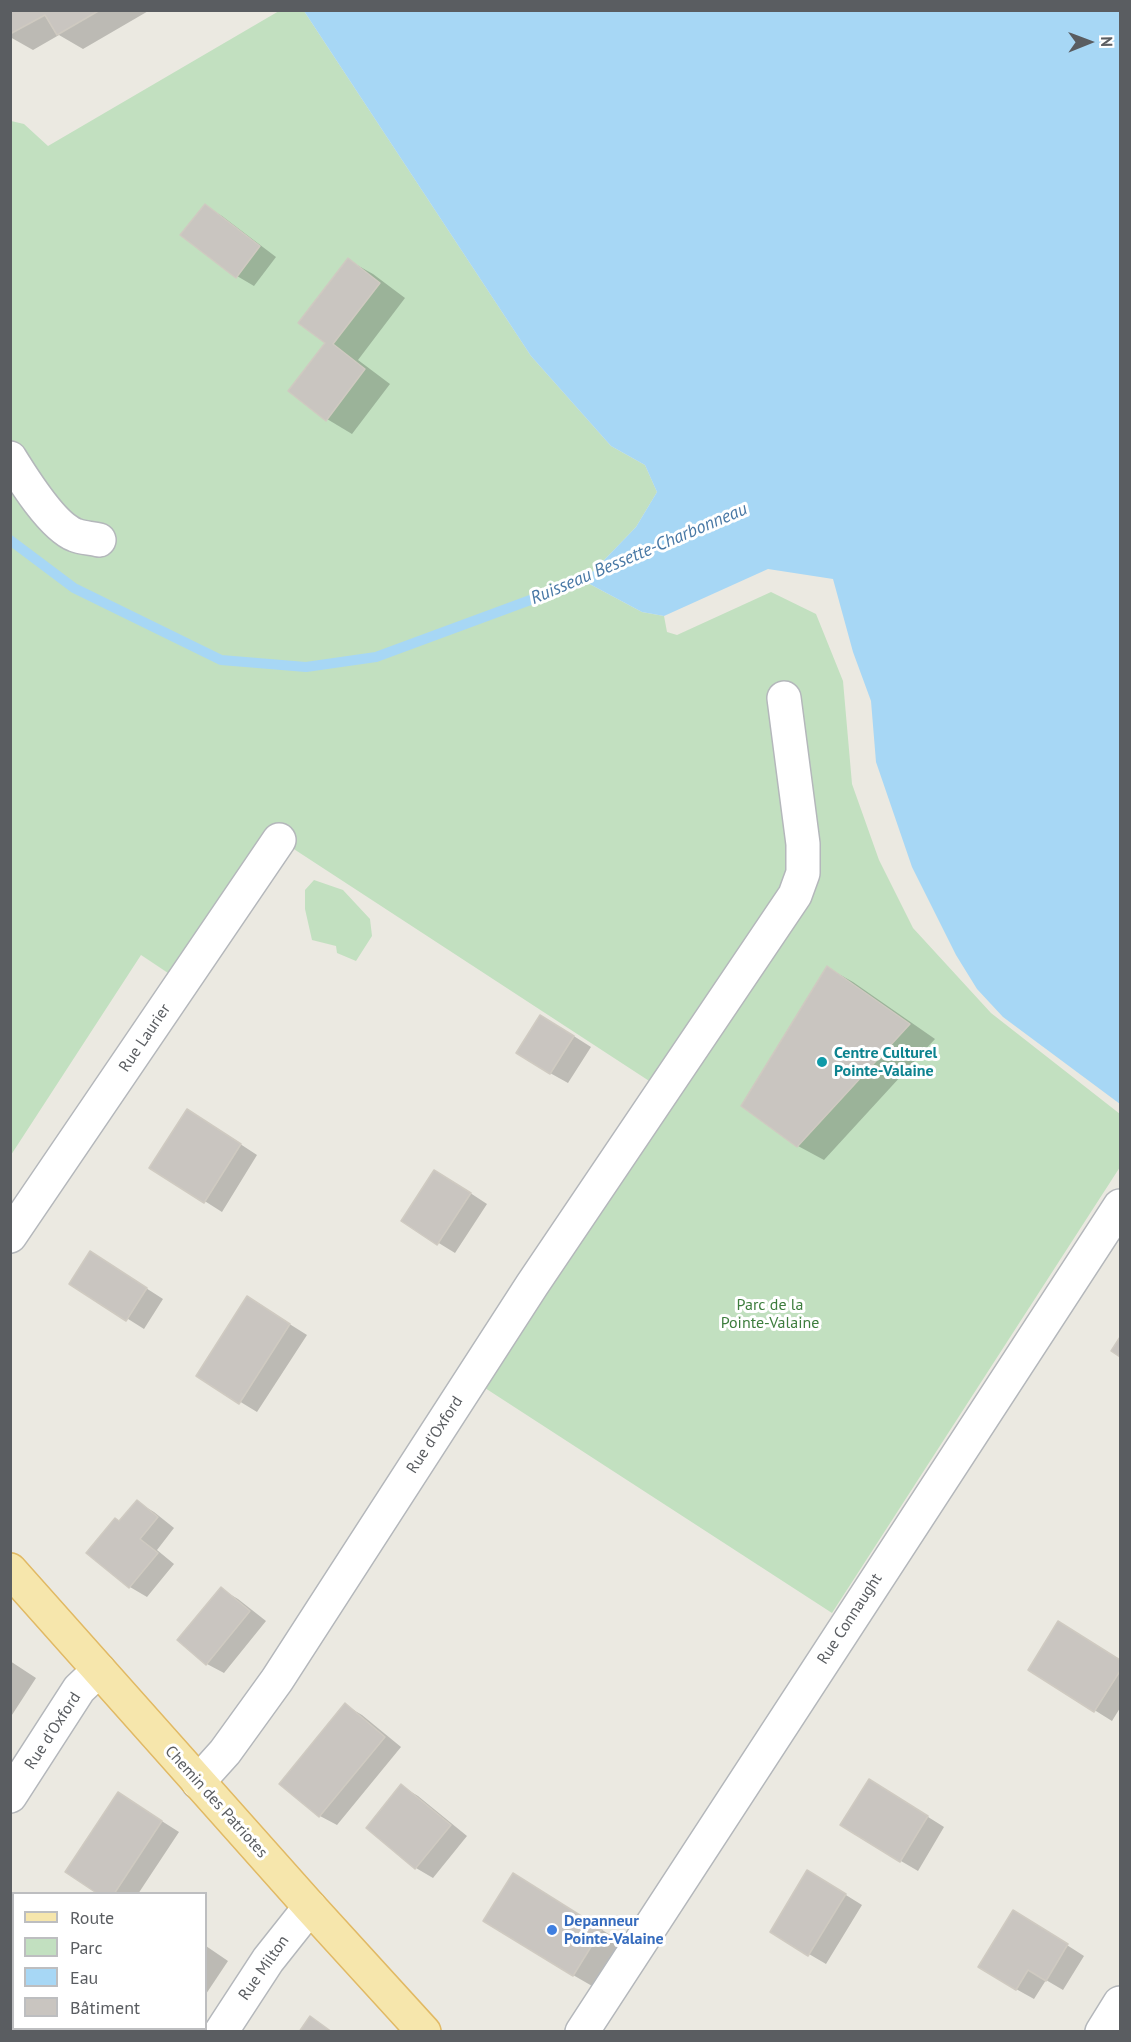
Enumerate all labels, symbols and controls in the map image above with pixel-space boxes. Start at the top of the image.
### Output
north arrow [1059,12,1119,72]
text: N [1097,36,1117,47]
water label: Ruisseau Bessette-Charbonneau [527,498,751,610]
street label: Rue Laurier [115,1000,175,1076]
place label: Centre Culturel Pointe-Valaine [834,1043,937,1081]
marker: Centre Culturel Pointe-Valaine [815,1055,829,1069]
park label: Parc de la Pointe-Valaine [721,1295,819,1333]
street label: Rue d'Oxford [403,1393,467,1477]
street label: Rue Connaught [814,1570,886,1668]
street label: Rue d'Oxford [21,1689,85,1773]
street label: Chemin des Patriotes [161,1742,271,1862]
legend [12,1892,207,2030]
text: Route [70,1906,114,1929]
place label: Depanneur Pointe-Valaine [564,1911,664,1949]
marker: Depanneur Pointe-Valaine [545,1923,559,1937]
street label: Rue Milton [235,1932,293,2004]
text: Parc [70,1936,103,1959]
text: Eau [70,1966,98,1989]
text: Bâtiment [70,1996,140,2019]

